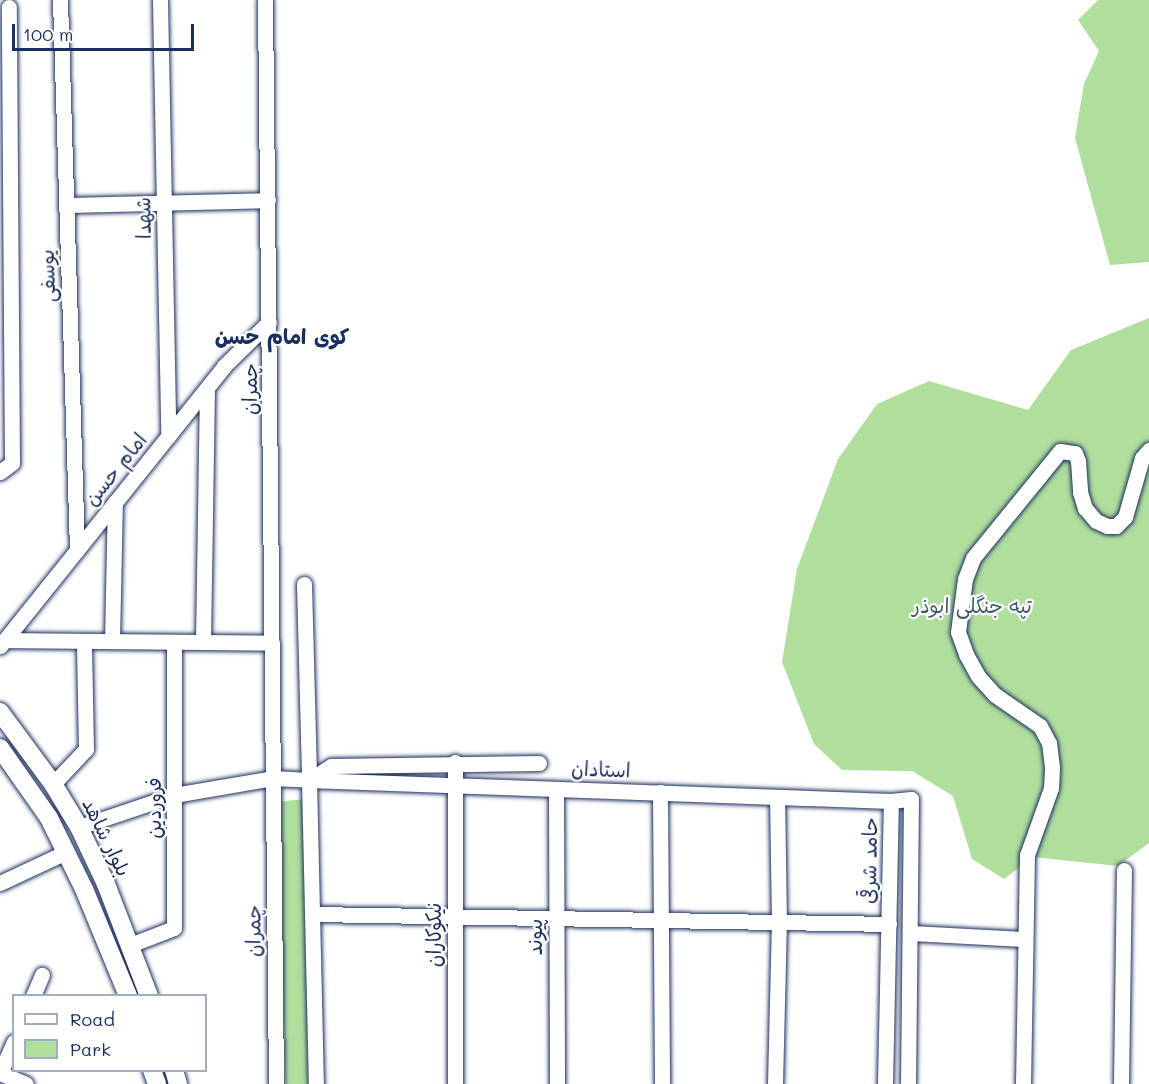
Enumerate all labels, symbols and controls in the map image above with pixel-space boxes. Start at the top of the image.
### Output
scale bar [15,12,196,50]
text: 100 m [23,22,73,46]
street label: شهدا [131,197,155,239]
street label: یوسفی [34,249,60,303]
district label: کوی امام حسن [215,323,349,349]
street label: چمران [237,363,261,415]
street label: امام حسن [78,428,152,510]
park label: تپه جنگلی ابوذر [912,593,1032,617]
street label: استادان [571,756,631,782]
street label: فروردین [141,777,165,839]
street label: بلوار شاهد [78,794,136,880]
street label: حامد شرقی [856,818,882,904]
street label: نیکوکاران [421,903,445,967]
street label: چمران [241,905,265,957]
street label: پیوند [522,919,546,955]
legend [12,994,207,1072]
text: Road [70,1007,115,1031]
text: Park [70,1037,111,1061]

